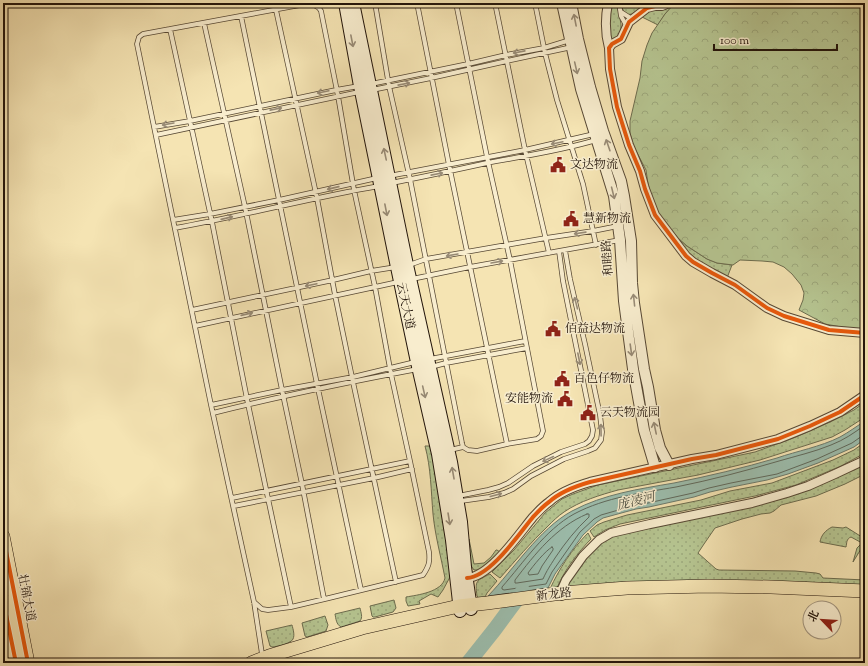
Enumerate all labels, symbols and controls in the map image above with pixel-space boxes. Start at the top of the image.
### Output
one-way arrow [570,14,578,27]
scale bar [714,26,837,52]
text: 100 m [720,32,749,50]
one-way arrow [348,34,356,47]
one-way arrow [512,49,525,57]
one-way arrow [573,62,581,75]
one-way arrow [397,79,410,87]
one-way arrow [317,89,330,97]
one-way arrow [269,105,282,113]
one-way arrow [162,121,175,129]
one-way arrow [550,139,563,147]
one-way arrow [604,140,612,152]
one-way arrow [380,148,388,161]
public building icon: 文达物流 [549,156,567,174]
place label: 文达物流 [570,156,618,174]
one-way arrow [430,170,443,178]
one-way arrow [327,184,340,192]
one-way arrow [610,186,617,199]
one-way arrow [382,203,390,216]
public building icon: 慧新物流 [562,210,580,228]
place label: 慧新物流 [583,210,631,228]
one-way arrow [221,214,234,221]
one-way arrow [574,229,587,237]
street label: 和睦路 [598,239,618,277]
one-way arrow [446,251,459,259]
one-way arrow [490,258,503,266]
one-way arrow [305,281,318,289]
street label: 云天大道 [391,281,419,331]
one-way arrow [630,294,638,307]
one-way arrow [572,297,579,310]
one-way arrow [240,310,253,318]
public building icon: 佰益达物流 [544,320,562,338]
place label: 佰益达物流 [565,320,625,338]
one-way arrow [627,343,635,356]
one-way arrow [575,352,583,365]
public building icon: 百色仔物流 [553,370,571,388]
place label: 百色仔物流 [574,370,634,388]
one-way arrow [421,385,428,398]
place label: 安能物流 [505,390,553,408]
public building icon: 安能物流 [556,390,574,408]
public building icon: 云天物流园 [579,404,597,422]
place label: 云天物流园 [600,404,660,422]
one-way arrow [651,422,659,435]
one-way arrow [598,424,605,437]
one-way arrow [542,456,554,463]
one-way arrow [449,467,457,480]
water label: 庞凌河 [615,488,659,515]
one-way arrow [489,491,502,498]
one-way arrow [445,513,453,526]
street label: 壮锦大道 [13,573,39,623]
street label: 新龙路 [535,584,573,606]
north arrow [802,600,842,640]
text: 北 [804,608,823,625]

